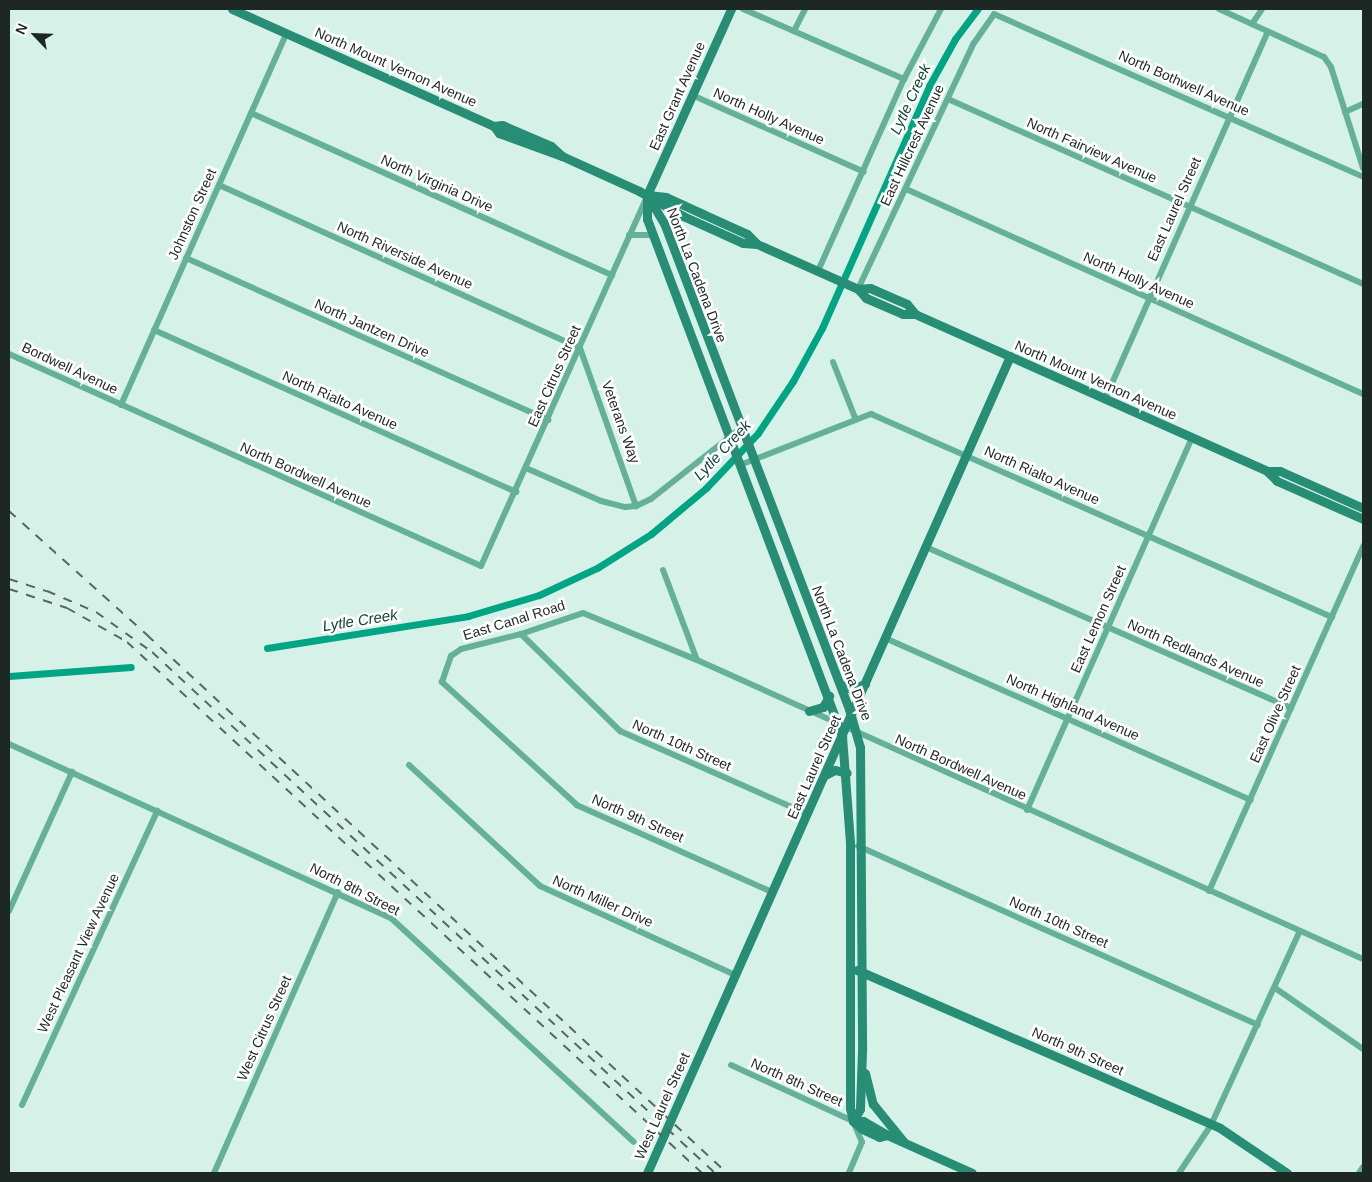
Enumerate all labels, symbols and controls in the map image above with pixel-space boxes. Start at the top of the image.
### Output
north arrow [10,10,60,60]
text: N [12,21,31,37]
street label: North Mount Vernon Avenue [312,23,480,111]
street label: East Grant Avenue [645,39,709,153]
street label: North Bothwell Avenue [1116,46,1252,120]
water label: Lytle Creek [886,61,934,137]
street label: East Hillcrest Avenue [876,81,948,209]
street label: North Holly Avenue [711,84,827,148]
street label: North Fairview Avenue [1024,114,1160,186]
street label: North Virginia Drive [378,151,496,215]
street label: East Laurel Street [1144,154,1204,264]
street label: Johnston Street [164,166,220,262]
street label: North La Cadena Drive [664,205,730,345]
street label: North Riverside Avenue [334,217,476,293]
street label: North Holly Avenue [1081,248,1197,312]
street label: North Jantzen Drive [312,295,432,361]
street label: East Citrus Street [524,322,584,430]
street label: North Mount Vernon Avenue [1012,336,1180,424]
street label: Bordwell Avenue [19,338,121,398]
street label: North Rialto Avenue [279,367,401,433]
street label: Veterans Way [598,378,644,466]
water label: Lytle Creek [690,416,754,484]
street label: North Bordwell Avenue [237,438,375,512]
street label: North Rialto Avenue [981,442,1103,508]
street label: East Lemon Street [1067,563,1129,675]
street label: North La Cadena Drive [809,583,875,723]
street label: East Canal Road [461,596,567,644]
water label: Lytle Creek [321,605,399,635]
street label: North Redlands Avenue [1125,615,1267,691]
street label: East Olive Street [1246,663,1304,765]
street label: North Highland Avenue [1004,670,1142,744]
street label: East Laurel Street [784,712,844,822]
street label: North 10th Street [630,716,734,774]
street label: North Bordwell Avenue [892,730,1030,804]
street label: North 9th Street [589,790,687,846]
street label: North 8th Street [307,859,403,919]
street label: West Pleasant View Avenue [33,870,123,1036]
street label: North Miller Drive [550,871,656,931]
street label: North 10th Street [1007,893,1111,951]
street label: West Citrus Street [233,973,295,1083]
street label: North 9th Street [1029,1023,1127,1079]
street label: West Laurel Street [631,1050,693,1162]
street label: North 8th Street [748,1054,846,1110]

